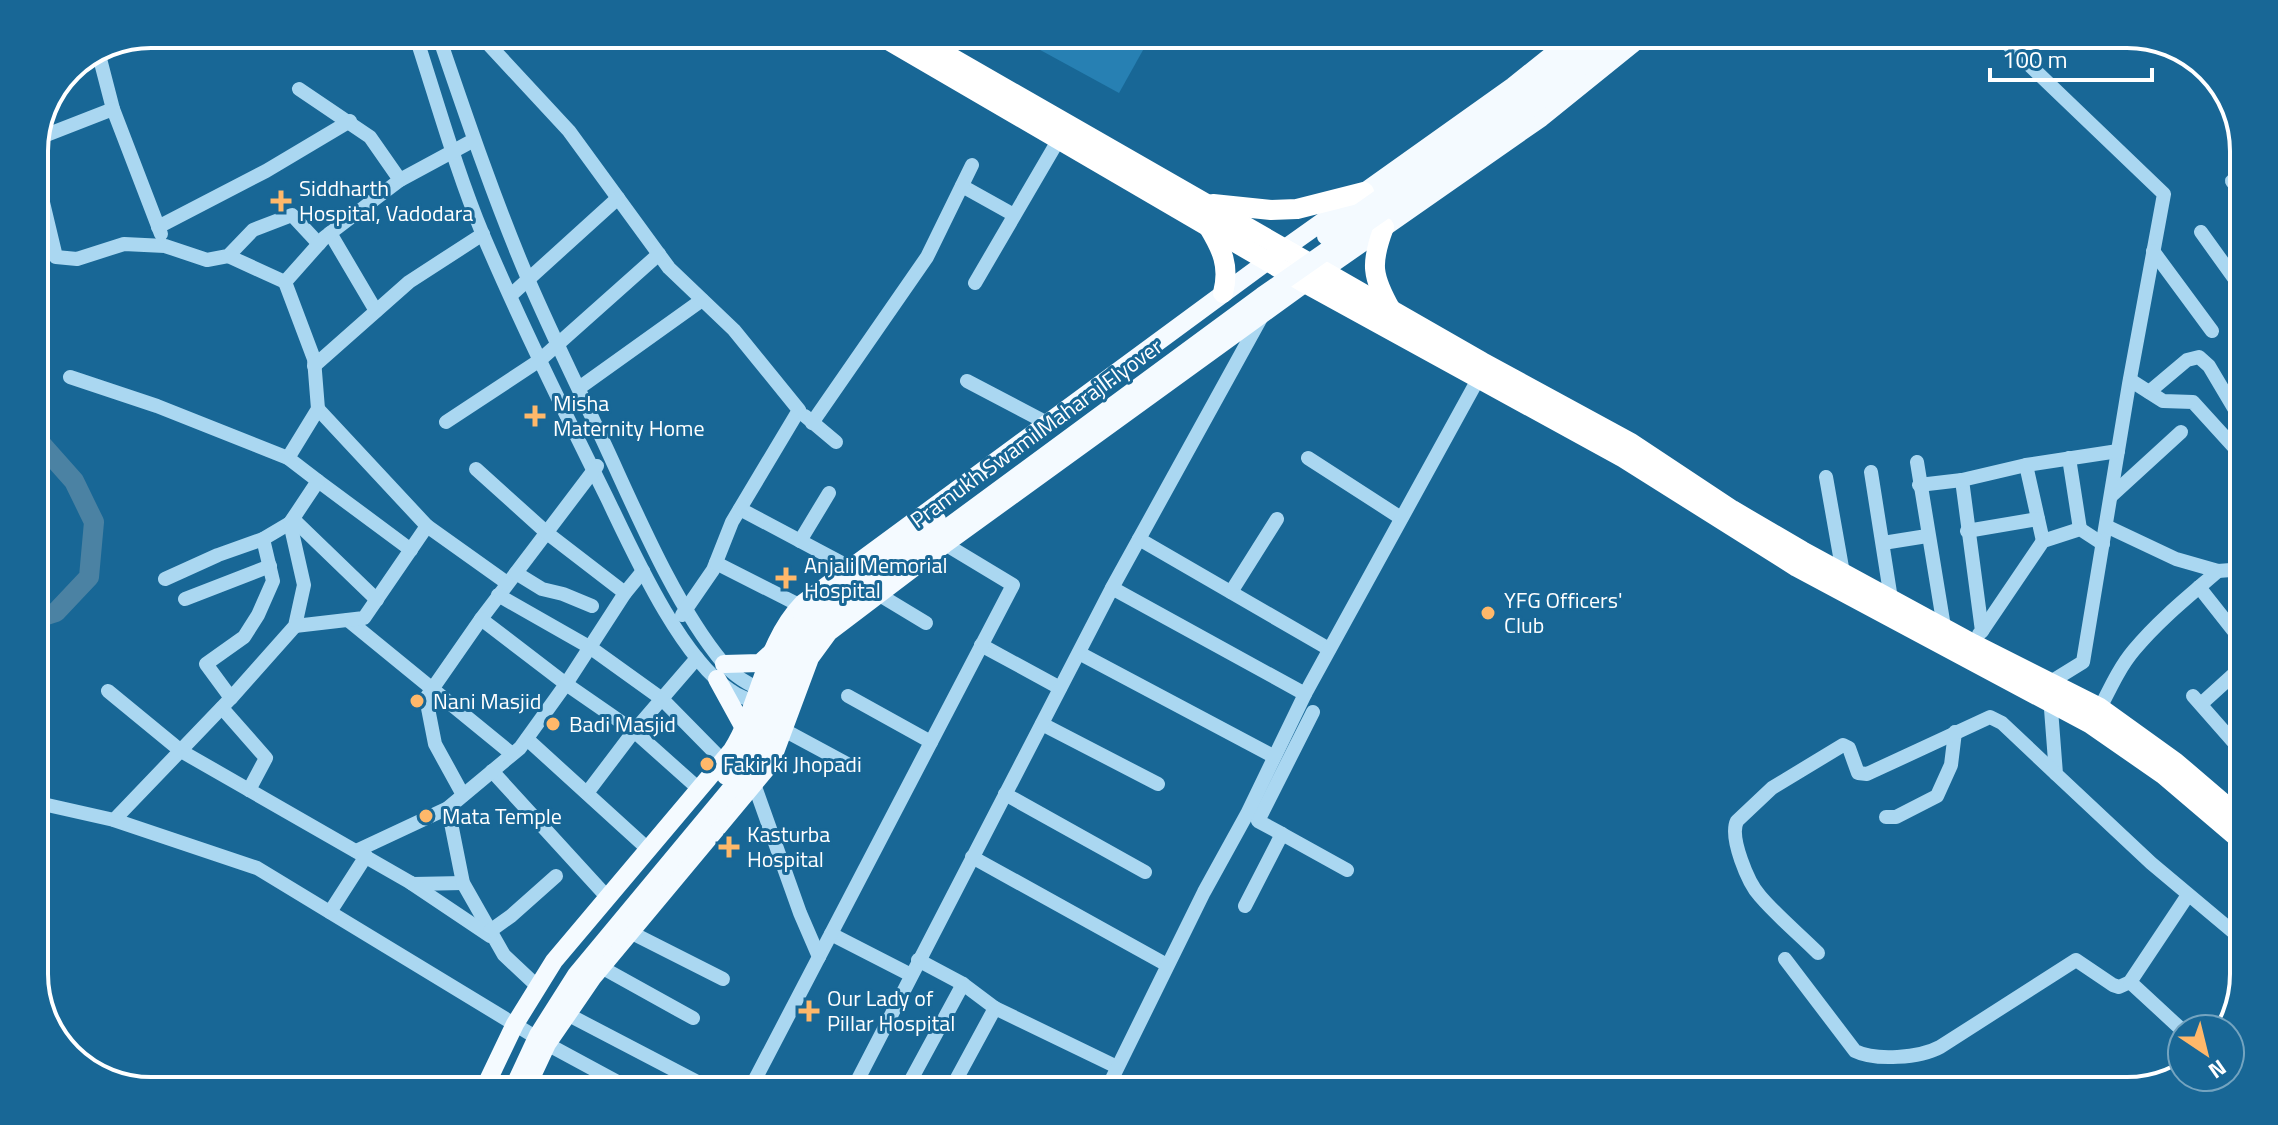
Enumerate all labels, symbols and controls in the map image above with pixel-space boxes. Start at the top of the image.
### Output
scale bar [1990,32,2152,82]
text: 100 m [2002,41,2068,77]
place label: Siddharth Hospital, Vadodara [299,171,473,230]
marker: Siddharth Hospital, Vadodara [270,190,292,212]
street label: Pramukh Swami Maharaj Flyover [903,329,1170,536]
place label: Misha Maternity Home [553,386,705,445]
marker: Misha Maternity Home [524,405,546,427]
place label: Anjali Memorial Hospital [804,548,948,607]
marker: Anjali Memorial Hospital [775,567,797,589]
place label: YFG Officers' Club [1504,583,1622,642]
marker: YFG Officers' Club [1479,604,1497,622]
place label: Nani Masjid [433,684,541,718]
marker: Nani Masjid [408,692,426,710]
place label: Badi Masjid [569,707,676,741]
marker: Badi Masjid [544,715,562,733]
place label: Fakir ki Jhopadi [723,747,862,781]
marker: Fakir ki Jhopadi [698,755,716,773]
place label: Mata Temple [442,799,562,833]
marker: Mata Temple [417,807,435,825]
place label: Kasturba Hospital [747,817,830,876]
marker: Kasturba Hospital [718,836,740,858]
place label: Our Lady of Pillar Hospital [827,981,955,1040]
marker: Our Lady of Pillar Hospital [798,1000,820,1022]
north arrow [2166,1013,2246,1093]
text: N [2201,1051,2233,1088]

